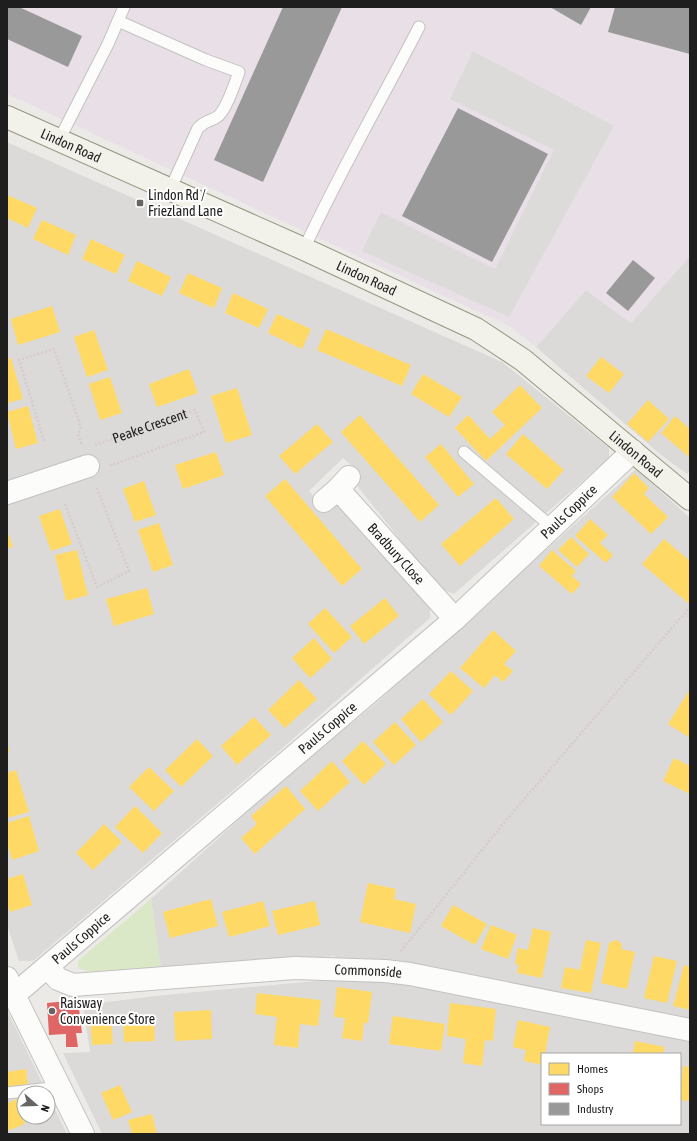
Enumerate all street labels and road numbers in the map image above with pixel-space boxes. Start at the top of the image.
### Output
street label: Lindon Road [38,125,104,166]
street label: Lindon Road [334,257,399,299]
street label: Peake Crescent [110,405,189,446]
street label: Lindon Road [606,427,666,481]
street label: Pauls Coppice [537,481,600,542]
street label: Bradbury Close [365,520,428,588]
street label: Pauls Coppice [295,698,360,757]
street label: Pauls Coppice [49,909,113,967]
street label: Commonside [334,961,403,981]

